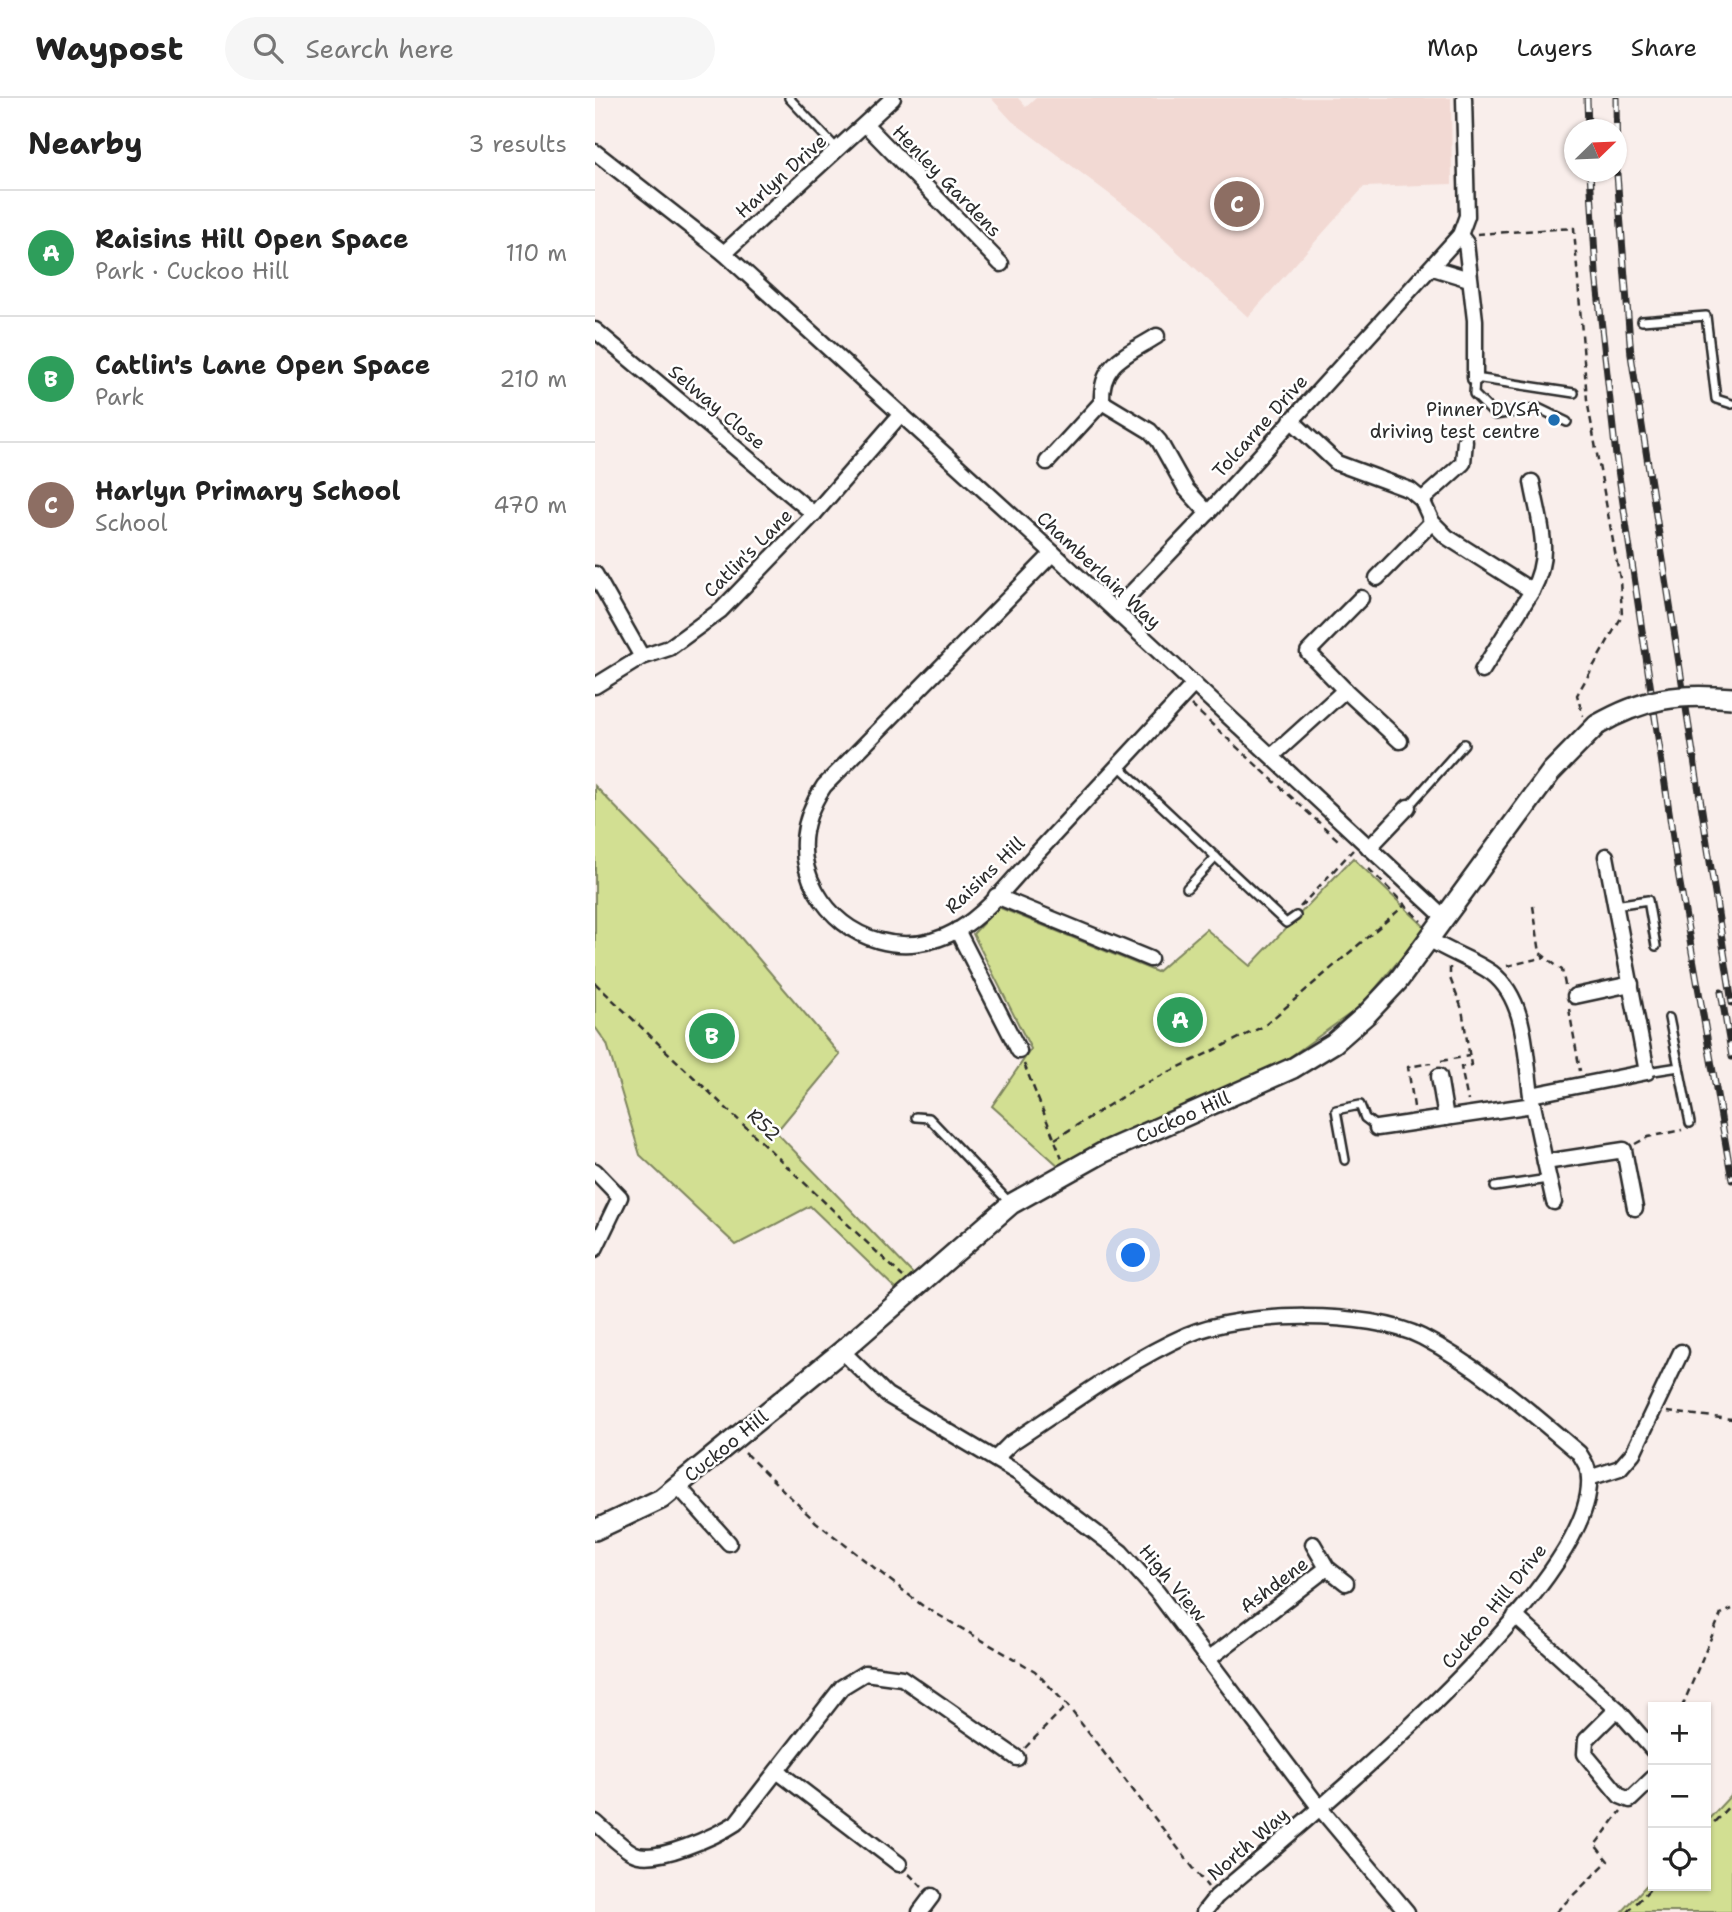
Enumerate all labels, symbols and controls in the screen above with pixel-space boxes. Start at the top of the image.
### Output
search box [225,17,715,80]
text: Waypost [35,26,183,71]
icon: search [249,29,287,67]
text: Search here [305,31,454,66]
text: Map [1427,32,1478,64]
text: Layers [1516,32,1593,64]
text: Share [1631,32,1697,64]
street label: Henley Gardens [887,119,1007,243]
north arrow [1564,119,1627,182]
text: Nearby [28,123,143,164]
street label: Harlyn Drive [730,128,832,224]
text: 3 results [468,129,567,159]
pin: C [1214,178,1260,230]
text: Raisins Hill Open Space [95,221,409,256]
text: A [42,238,60,268]
text: 110 m [505,238,567,268]
text: Park · Cuckoo Hill [95,256,289,286]
text: Catlin's Lane Open Space [95,347,430,382]
street label: Selway Close [663,359,771,455]
text: B [44,364,58,394]
text: 210 m [499,364,567,394]
street label: Tolcarne Drive [1207,369,1313,483]
text: Park [95,382,144,412]
place label: Pinner DVSA driving test centre [1370,397,1540,444]
marker: Pinner DVSA driving test centre [1546,412,1562,428]
text: Harlyn Primary School [95,473,401,508]
text: C [44,490,58,520]
text: 470 m [493,490,567,520]
street label: Catlin's Lane [698,503,798,603]
street label: Chamberlain Way [1031,506,1167,634]
text: School [95,508,167,538]
street label: Raisins Hill [940,831,1030,919]
pin: A [1157,994,1203,1046]
pin: B [689,1010,735,1062]
street label: Cuckoo Hill [1132,1085,1234,1149]
street label: R52 [742,1103,786,1147]
your location [1116,1238,1150,1272]
street label: Cuckoo Hill [679,1404,773,1487]
street label: Cuckoo Hill Drive [1436,1538,1552,1674]
street label: High View [1133,1539,1213,1627]
street label: Ashdene [1235,1551,1313,1619]
map controls [1648,1702,1711,1891]
button: + [1648,1702,1711,1765]
button: − [1648,1765,1711,1828]
street label: North Way [1202,1802,1294,1886]
button: locate [1648,1828,1711,1891]

